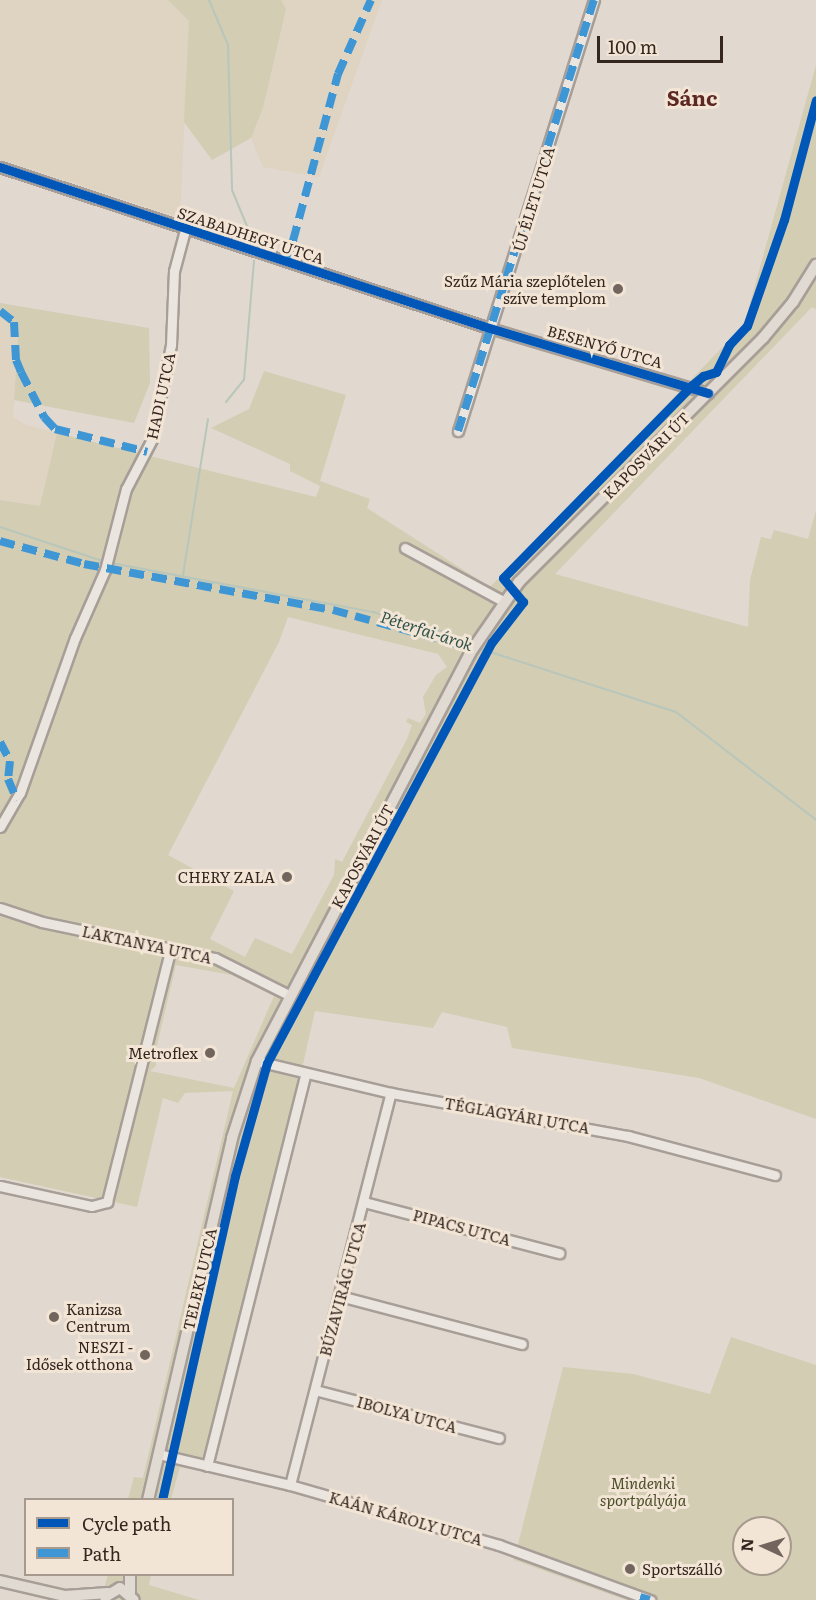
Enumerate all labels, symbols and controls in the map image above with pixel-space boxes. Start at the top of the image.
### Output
scale bar [600,24,726,62]
text: 100 m [608,33,657,60]
district label: Sánc [667,84,717,110]
street label: ÚJ ÉLET UTCA [508,144,558,254]
street label: SZABADHEGY UTCA [176,203,326,267]
place label: Szűz Mária szeplőtelen szíve templom [444,271,606,306]
marker: Szűz Mária szeplőtelen szíve templom [611,282,625,296]
street label: BESENYŐ UTCA [545,321,665,371]
street label: HADI UTCA [142,351,178,441]
street label: KAPOSVÁRI ÚT [599,408,693,502]
water label: Péterfai-árok [378,606,476,654]
street label: KAPOSVÁRI ÚT [327,801,397,911]
place label: CHERY ZALA [178,868,275,886]
marker: CHERY ZALA [280,870,294,884]
street label: LAKTANYA UTCA [81,921,213,967]
place label: Metroflex [128,1044,198,1062]
marker: Metroflex [203,1046,217,1060]
street label: TÉGLAGYÁRI UTCA [443,1093,591,1137]
street label: PIPACS UTCA [411,1205,513,1249]
street label: BÚZAVIRÁG UTCA [315,1220,369,1358]
street label: TELEKI UTCA [178,1226,220,1332]
place label: Kanizsa Centrum [66,1299,130,1334]
marker: Kanizsa Centrum [47,1310,61,1324]
place label: NESZI - Idősek otthona [26,1337,133,1372]
marker: NESZI - Idősek otthona [138,1348,152,1362]
street label: IBOLYA UTCA [355,1392,459,1436]
park label: Mindenki sportpályája [600,1473,686,1508]
street label: KAÁN KÁROLY UTCA [327,1487,485,1549]
legend [24,1498,234,1576]
text: Cycle path [82,1510,171,1537]
north arrow [732,1516,792,1576]
text: N [734,1537,758,1552]
text: Path [82,1540,121,1567]
place label: Sportszálló [642,1560,722,1578]
marker: Sportszálló [623,1562,637,1576]

